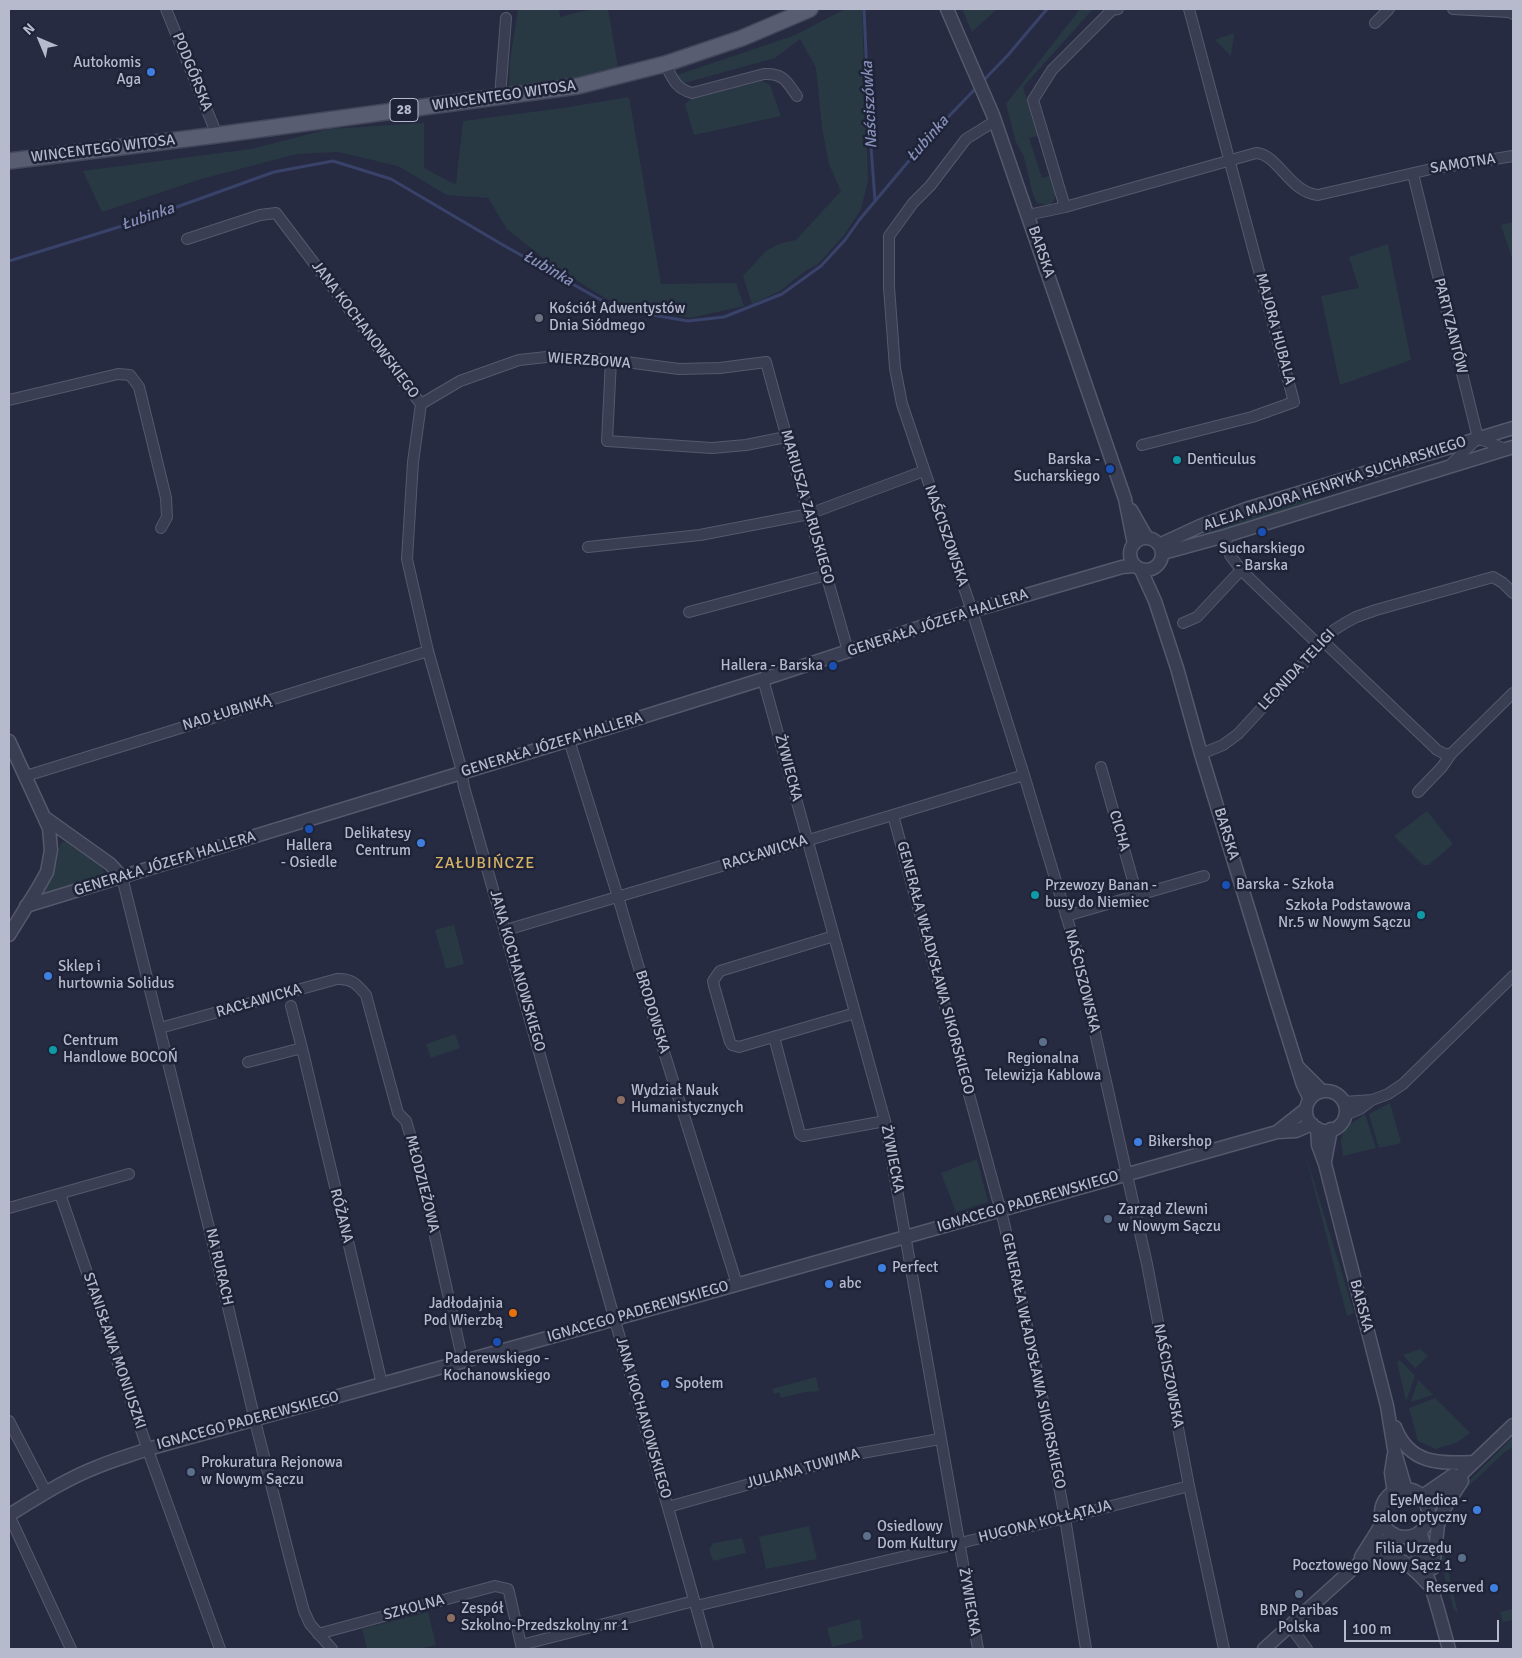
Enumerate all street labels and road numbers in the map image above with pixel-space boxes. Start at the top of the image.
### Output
street label: PODGÓRSKA [168,30,216,114]
street label: WINCENTEGO WITOSA [431,77,577,115]
road number: 28 [390,98,418,122]
street label: WINCENTEGO WITOSA [30,131,176,167]
street label: SAMOTNA [1429,150,1497,178]
street label: BARSKA [1024,224,1058,280]
street label: JANA KOCHANOWSKIEGO [307,258,423,402]
street label: MAJORA HUBALA [1251,271,1299,387]
street label: PARTYZANTÓW [1429,276,1471,376]
street label: WIERZBOWA [547,349,631,373]
street label: MARIUSZA ZARUSKIEGO [776,428,838,586]
street label: ALEJA MAJORA HENRYKA SUCHARSKIEGO [1201,433,1469,535]
street label: NAŚCISZOWSKA [920,483,972,589]
street label: GENERAŁA JÓZEFA HALLERA [845,585,1031,661]
street label: LEONIDA TELIGI [1255,626,1339,714]
street label: NAD ŁUBINKĄ [180,691,274,735]
street label: GENERAŁA JÓZEFA HALLERA [459,709,645,781]
street label: ŻYWIECKA [770,733,806,803]
street label: BARSKA [1210,806,1242,862]
street label: CICHA [1105,808,1133,854]
street label: GENERAŁA JÓZEFA HALLERA [72,828,258,900]
street label: RACŁAWICKA [720,832,810,874]
street label: GENERAŁA WŁADYSŁAWA SIKORSKIEGO [892,839,978,1097]
street label: JANA KOCHANOWSKIEGO [485,888,549,1054]
street label: NAŚCISZOWSKA [1060,927,1104,1035]
street label: BRODOWSKA [631,968,673,1056]
street label: RACŁAWICKA [214,980,304,1022]
street label: ŻYWIECKA [877,1124,907,1194]
street label: MŁODZIEŻOWA [401,1133,443,1235]
street label: IGNACEGO PADEREWSKIEGO [935,1167,1121,1237]
street label: RÓŻANA [326,1187,356,1245]
street label: NA RURACH [201,1227,237,1307]
street label: GENERAŁA WŁADYSŁAWA SIKORSKIEGO [997,1231,1069,1491]
street label: STANISŁAWA MONIUSZKI [79,1270,149,1432]
street label: IGNACEGO PADEREWSKIEGO [545,1277,731,1347]
street label: BARSKA [1345,1278,1377,1334]
street label: NAŚCISZOWSKA [1149,1322,1187,1430]
street label: JANA KOCHANOWSKIEGO [611,1335,675,1501]
street label: IGNACEGO PADEREWSKIEGO [155,1388,341,1454]
street label: JULIANA TUWIMA [744,1445,862,1493]
street label: HUGONA KOŁŁĄTAJA [977,1497,1113,1547]
street label: ŻYWIECKA [954,1567,984,1637]
street label: SZKOLNA [382,1591,446,1625]

